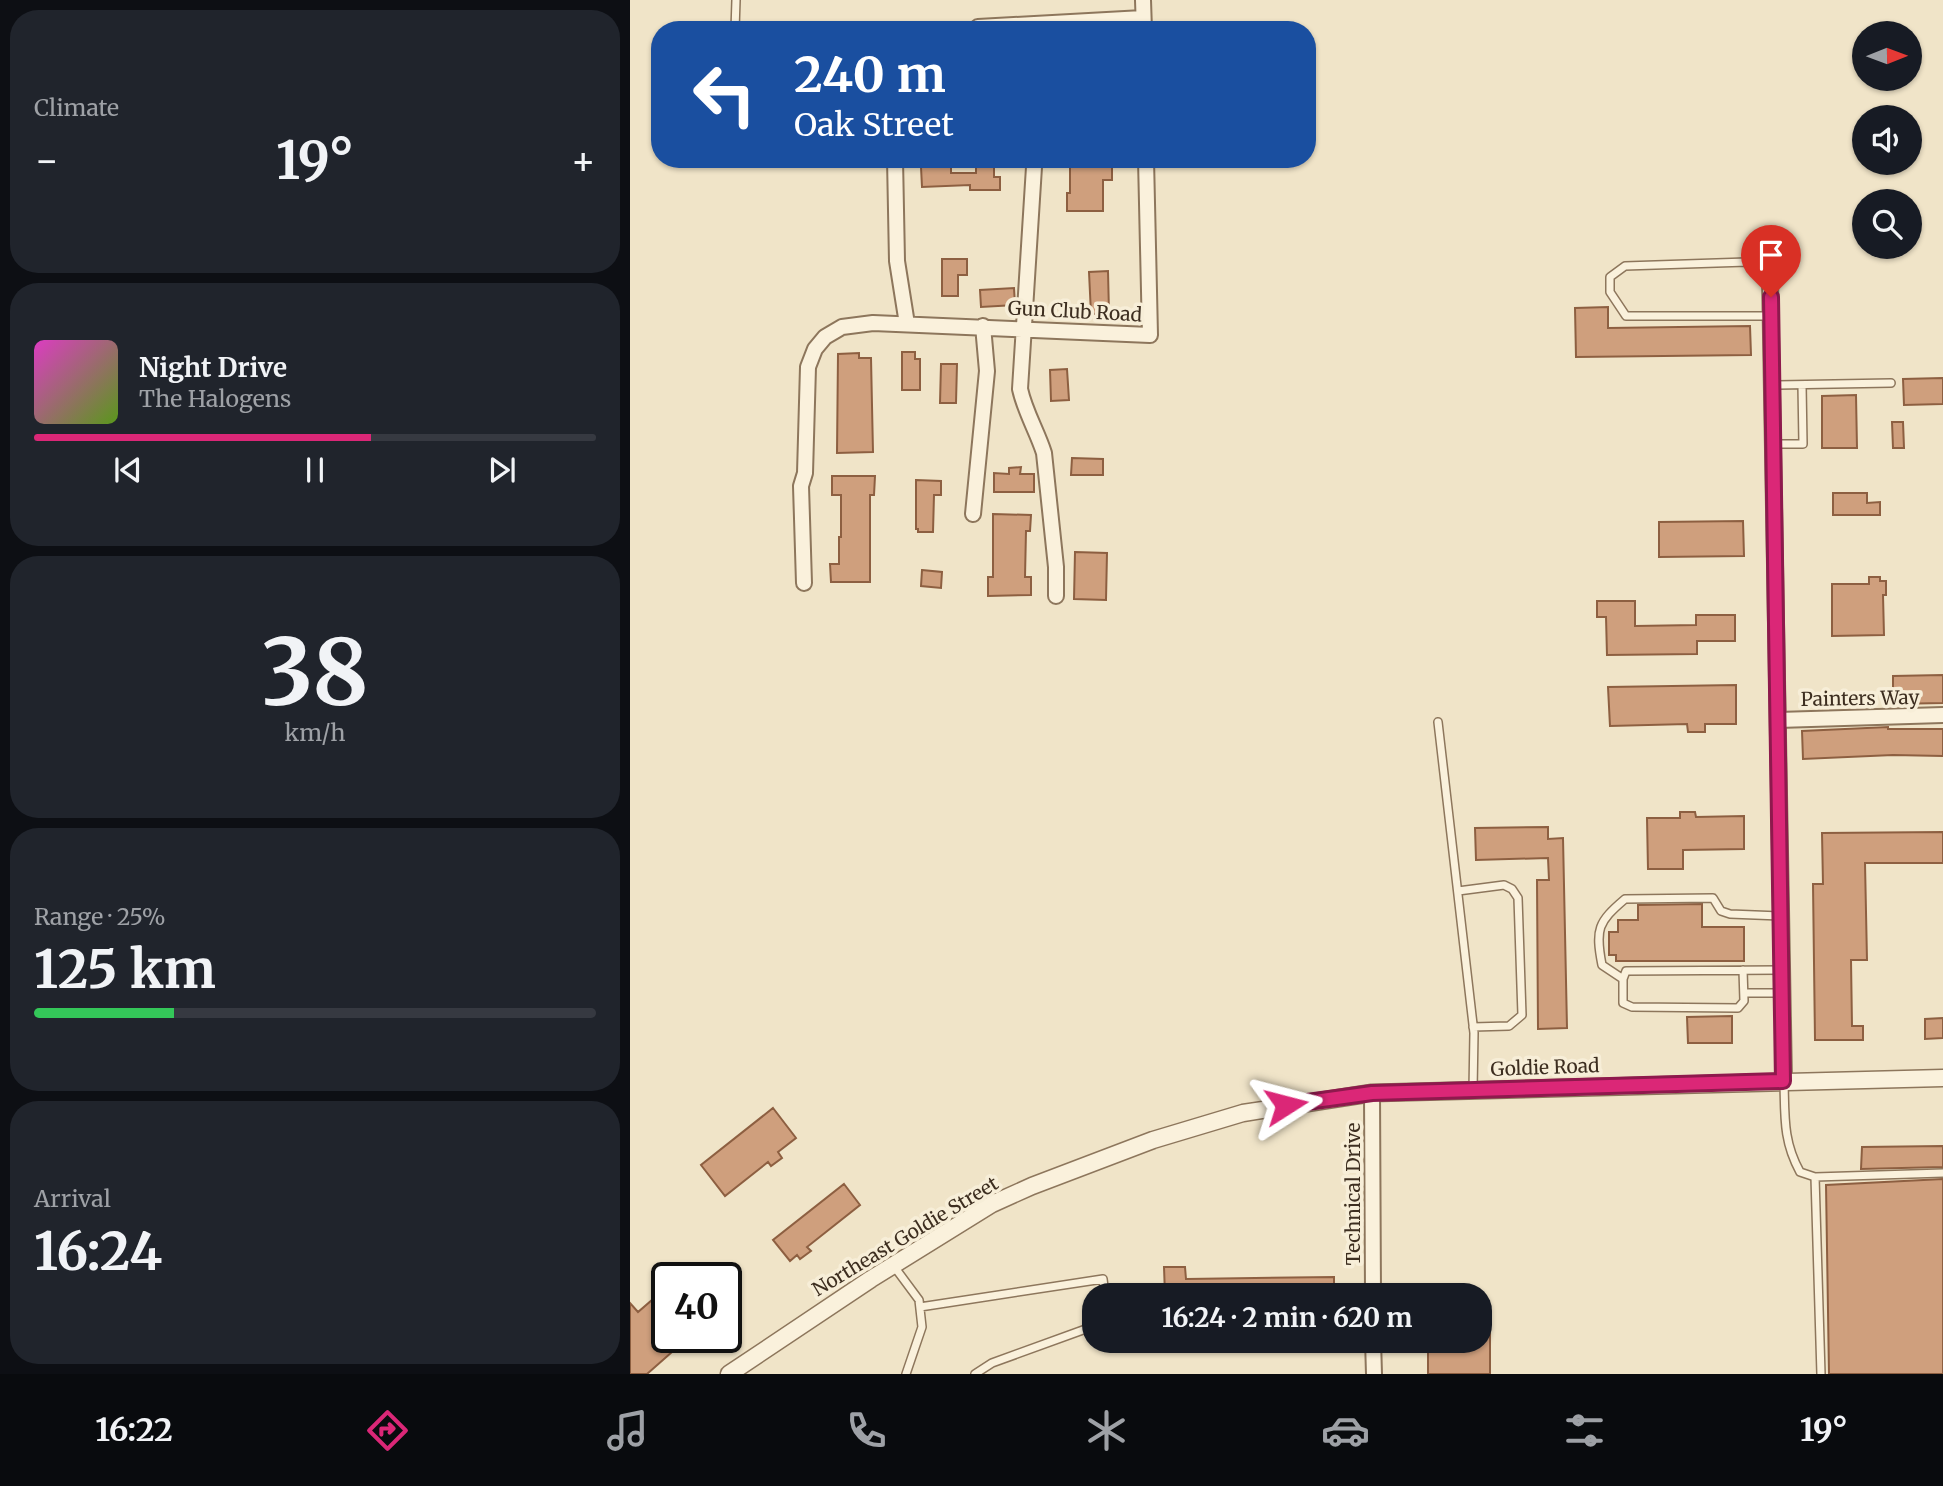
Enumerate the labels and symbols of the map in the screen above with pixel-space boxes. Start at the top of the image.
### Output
north arrow [1852,21,1922,91]
pin [1741,225,1801,297]
street label: Gun Club Road [1007,296,1143,326]
street label: Painters Way [1800,685,1920,711]
street label: Goldie Road [1490,1053,1600,1081]
position arrow [1249,1068,1323,1142]
street label: Technical Drive [1341,1122,1365,1265]
street label: Northeast Goldie Street [808,1171,1003,1301]
speed limit sign: 40 [651,1262,742,1353]

